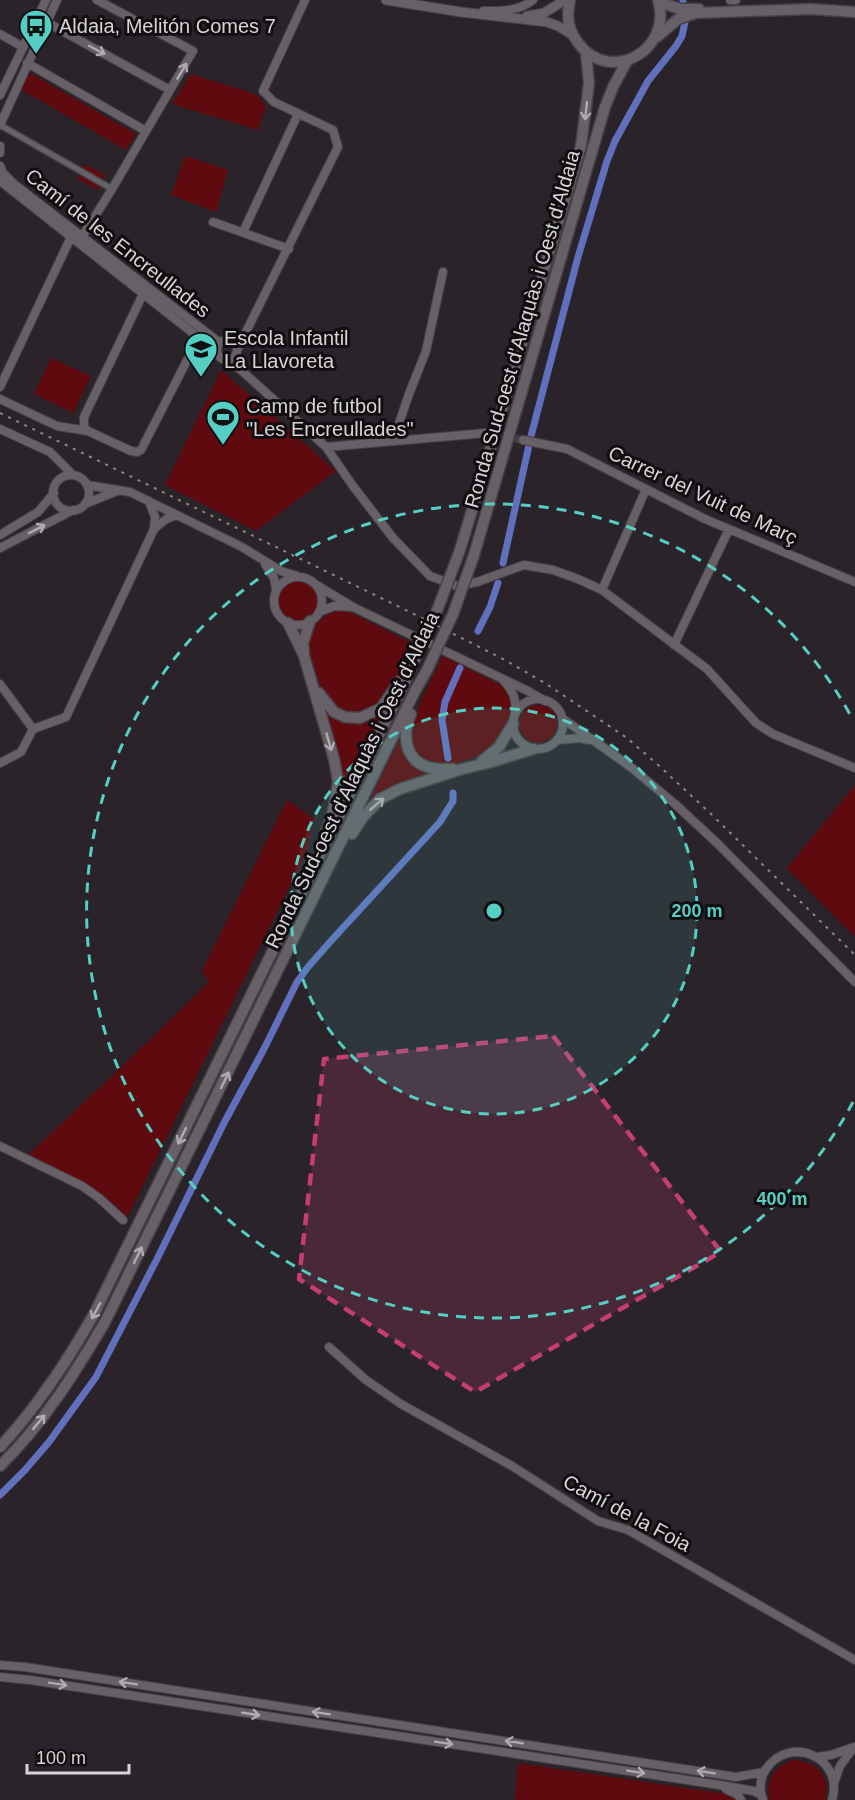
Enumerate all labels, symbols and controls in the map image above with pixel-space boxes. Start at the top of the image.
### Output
bus stop icon: Aldaia, Melitón Comes 7 [18,8,54,55]
place label: Aldaia, Melitón Comes 7 [59,15,276,37]
one-way arrow [88,45,106,56]
one-way arrow [176,62,188,79]
one-way arrow [580,100,591,120]
street label: Ronda Sud-oest d'Alaquàs i Oest d'Aldaia [460,147,584,510]
street label: Camí de les Encreullades [21,164,215,322]
place label: Escola Infantil La Llavoreta [224,327,349,372]
school or university icon: Escola Infantil La Llavoreta [183,331,219,378]
place label: Camp de futbol "Les Encreullades" [246,395,414,440]
sports icon: Camp de futbol "Les Encreullades" [205,399,241,446]
street label: Carrer del Vuit de Març [605,442,801,548]
one-way arrow [27,523,45,534]
street label: Ronda Sud-oest d'Alaquàs i Oest d'Aldaia [261,608,444,952]
one-way arrow [324,732,336,751]
one-way arrow [369,797,385,810]
centre of rings [484,901,504,921]
text: 200 m [671,901,723,921]
one-way arrow [219,1072,231,1090]
one-way arrow [176,1127,188,1145]
text: 400 m [756,1189,808,1209]
one-way arrow [133,1246,145,1264]
one-way arrow [89,1302,101,1320]
one-way arrow [32,1414,45,1430]
street label: Camí de la Foia [560,1470,695,1556]
one-way arrow [119,1677,138,1688]
one-way arrow [48,1679,67,1690]
one-way arrow [311,1707,331,1718]
one-way arrow [240,1708,260,1719]
scale bar [27,1737,129,1775]
one-way arrow [504,1737,524,1748]
one-way arrow [433,1738,453,1749]
text: 100 m [36,1748,86,1768]
one-way arrow [626,1767,646,1778]
one-way arrow [697,1767,717,1778]

